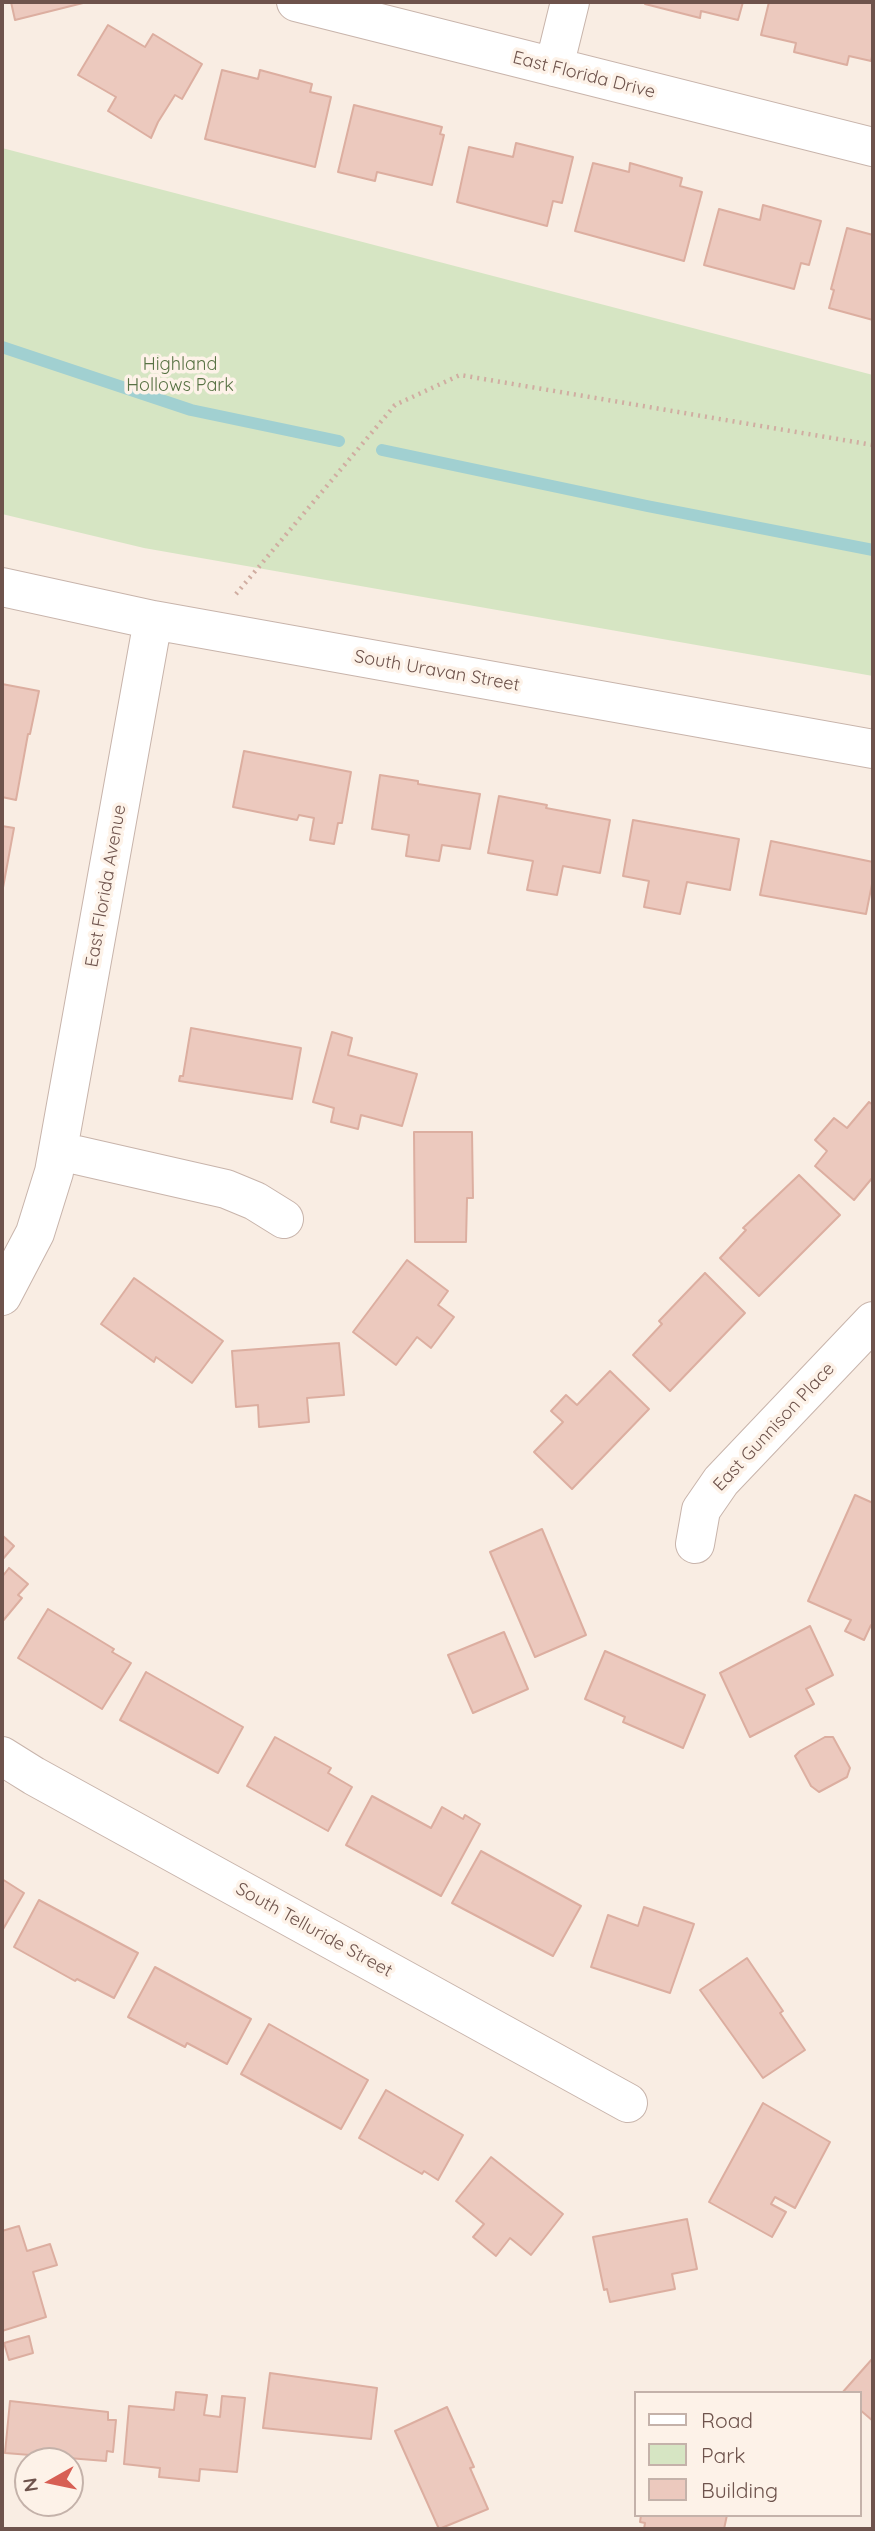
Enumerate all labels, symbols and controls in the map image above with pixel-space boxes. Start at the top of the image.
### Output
street label: East Florida Drive [510,47,658,103]
park label: Highland Hollows Park [126,354,234,396]
street label: South Uravan Street [353,646,521,696]
street label: East Florida Avenue [81,803,131,969]
street label: East Gunnison Place [709,1358,839,1496]
street label: South Telluride Street [232,1878,396,1982]
legend [634,2391,861,2517]
text: Road [701,2407,753,2433]
text: Park [701,2442,745,2468]
north arrow [14,2447,84,2517]
text: N [17,2476,43,2494]
text: Building [701,2477,778,2503]

